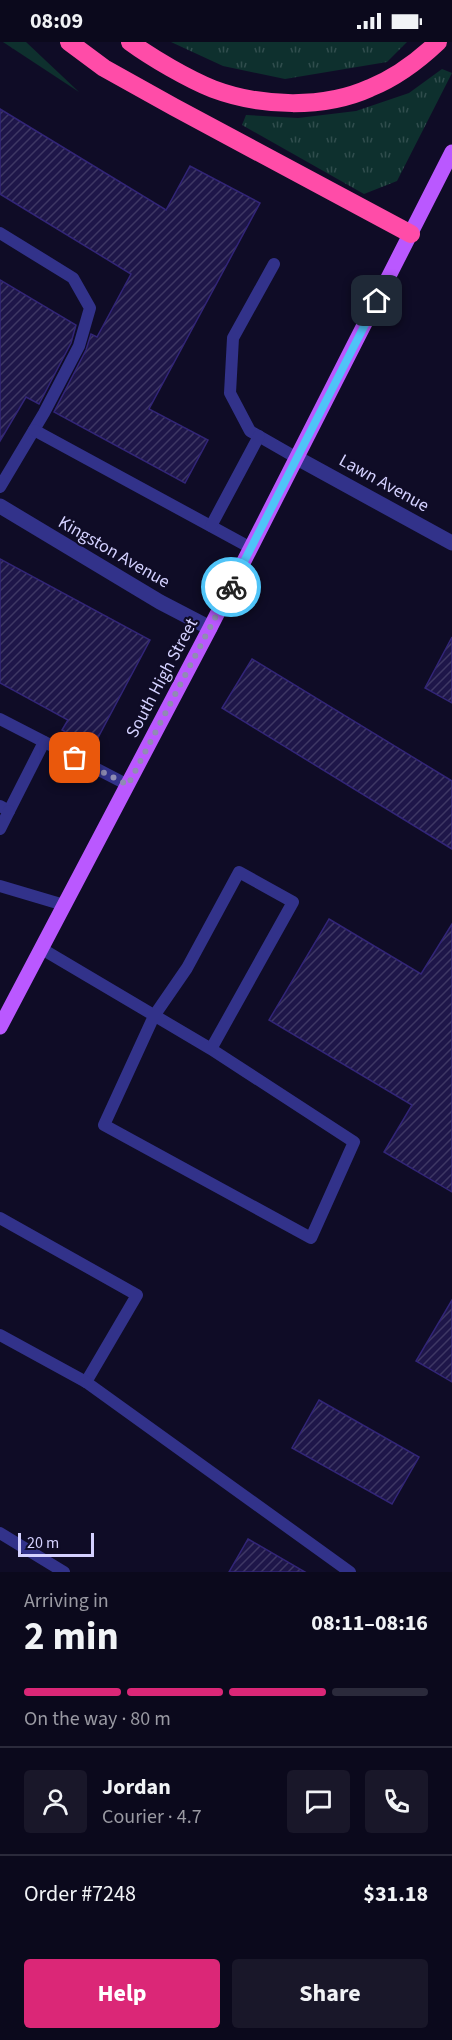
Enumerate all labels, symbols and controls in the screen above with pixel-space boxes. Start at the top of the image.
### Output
text: 08:09 [30,5,83,37]
pin [351,275,402,326]
icon: home [360,284,393,317]
street label: Lawn Avenue [334,448,434,518]
street label: Kingston Avenue [53,510,175,594]
courier [201,557,261,617]
icon: bike [215,571,248,604]
street label: South High Street [120,614,204,742]
pin [49,732,100,783]
icon: bag [58,741,91,774]
scale bar [18,1530,94,1558]
text: 20 m [27,1532,59,1554]
text: Arriving in [24,1587,109,1615]
text: 08:11–08:16 [311,1607,428,1639]
text: 2 min [24,1609,119,1665]
text: On the way · 80 m [24,1705,171,1733]
button: person [24,1770,87,1833]
button: chat [287,1770,350,1833]
button: phone [365,1770,428,1833]
text: Jordan [102,1771,171,1803]
text: Courier · 4.7 [102,1803,202,1831]
text: Order #7248 [24,1878,136,1910]
text: $31.18 [363,1878,428,1910]
button: Help [24,1959,220,2028]
button: Share [232,1959,428,2028]

